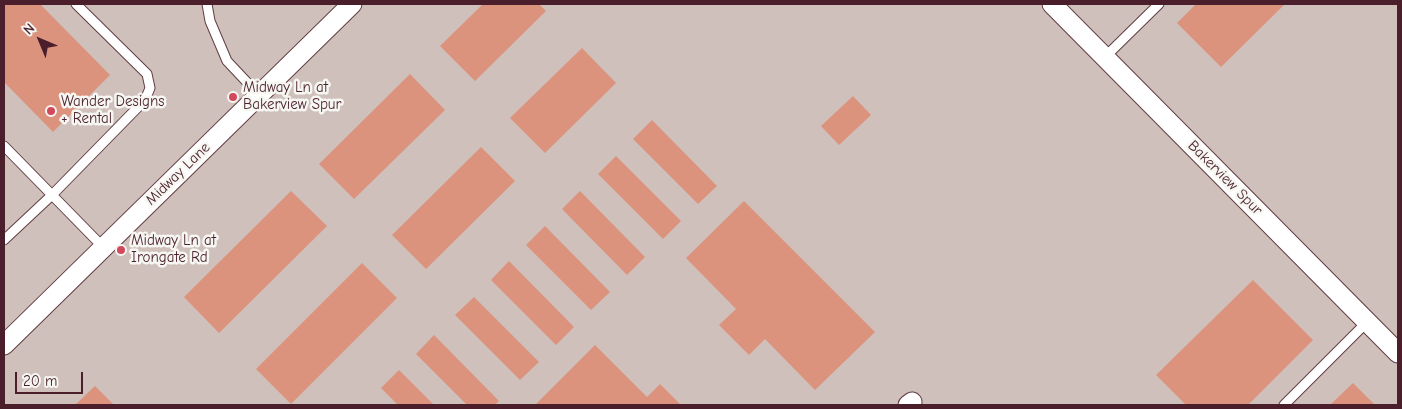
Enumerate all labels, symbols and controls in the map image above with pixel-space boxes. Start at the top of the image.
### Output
north arrow [15,15,65,65]
text: N [20,20,38,38]
place label: Midway Ln at Bakerview Spur [243,79,341,114]
marker: Midway Ln at Bakerview Spur [227,91,239,103]
place label: Wander Designs + Rental [61,93,165,128]
marker: Wander Designs + Rental [45,105,57,117]
street label: Bakerview Spur [1184,137,1266,219]
street label: Midway Lane [142,139,214,209]
place label: Midway Ln at Irongate Rd [131,232,216,267]
marker: Midway Ln at Irongate Rd [115,244,127,256]
scale bar [18,362,85,394]
text: 20 m [23,372,57,390]

